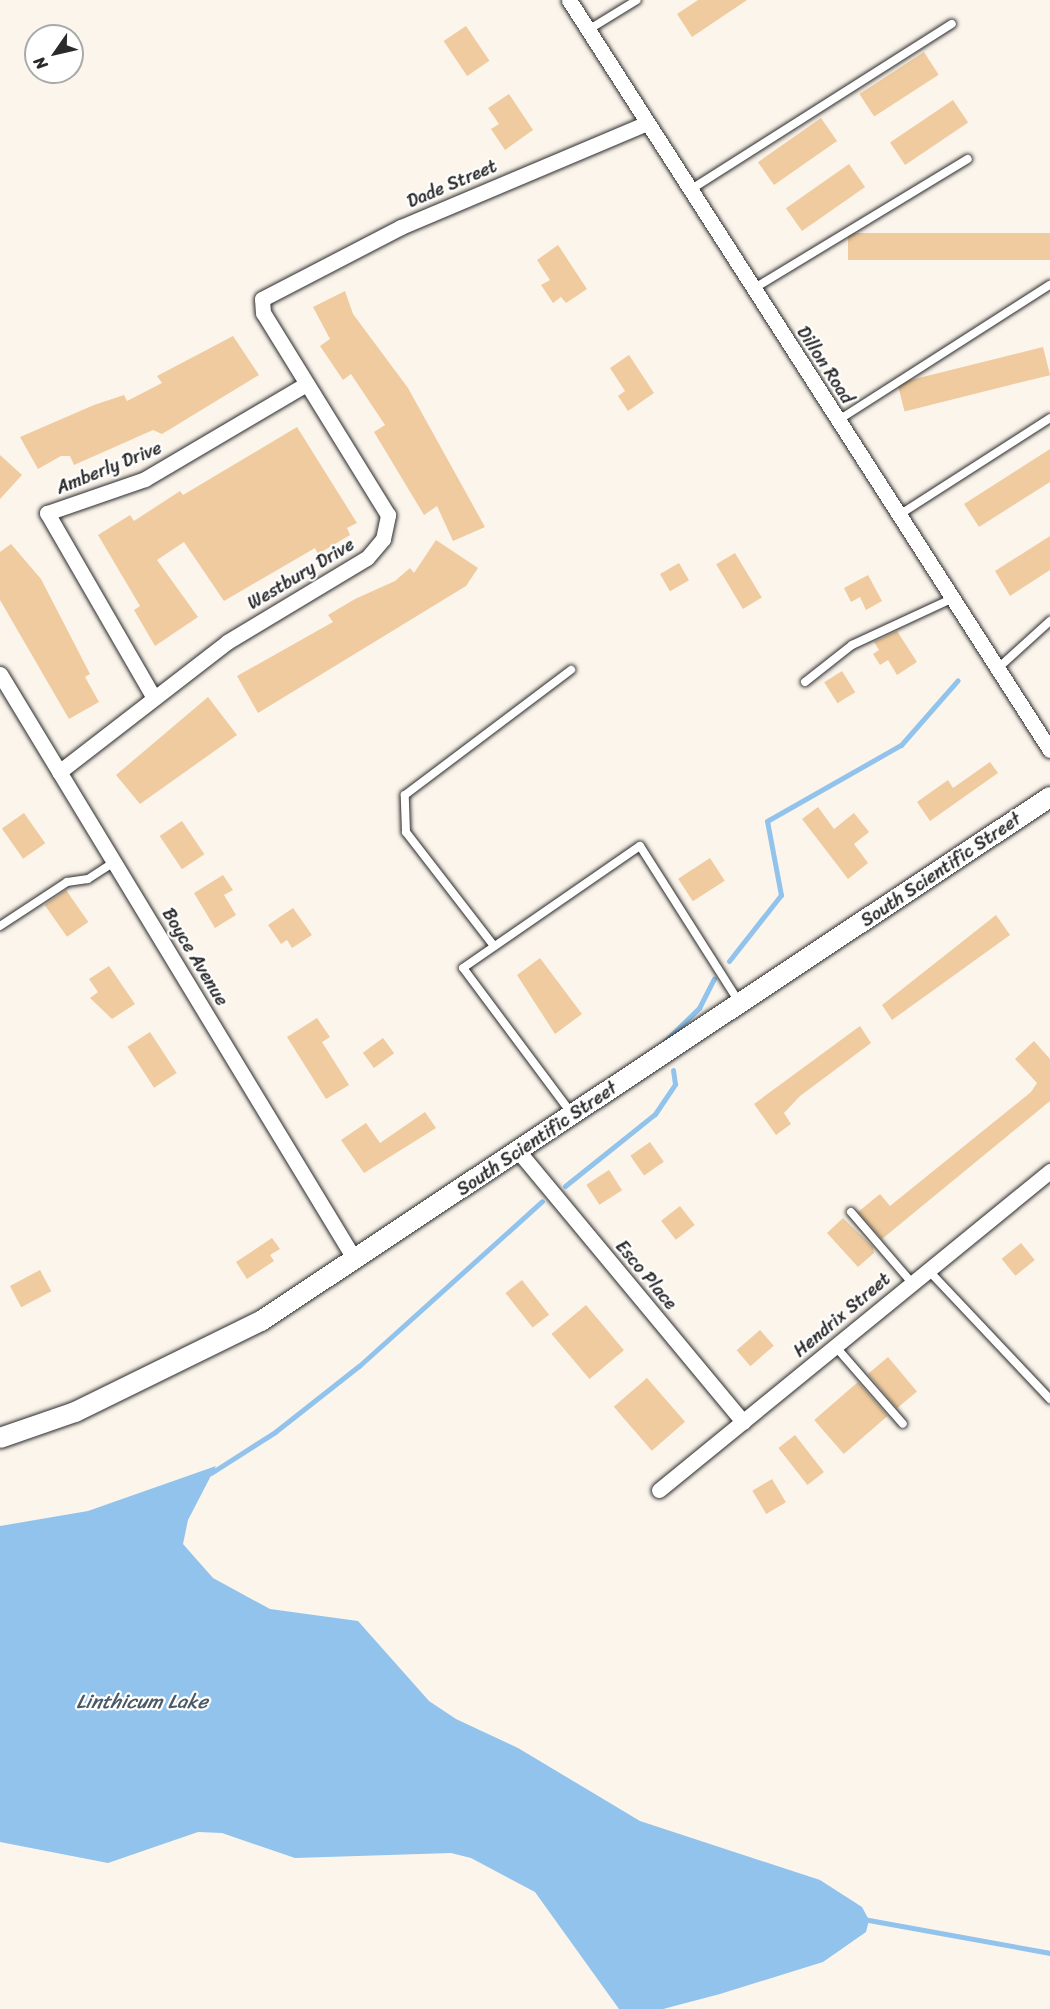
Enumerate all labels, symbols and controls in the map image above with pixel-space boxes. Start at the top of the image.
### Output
north arrow [24,24,84,84]
text: N [25,51,55,76]
street label: Dade Street [404,155,500,213]
street label: Dillon Road [792,322,858,408]
street label: Amberly Drive [53,437,165,499]
street label: Westbury Drive [244,534,358,614]
street label: South Scientific Street [857,809,1025,931]
street label: Boyce Avenue [157,904,233,1010]
street label: South Scientific Street [453,1078,621,1200]
street label: Esco Place [611,1236,681,1314]
street label: Hendrix Street [789,1268,895,1362]
water label: Linthicum Lake [76,1689,208,1713]

